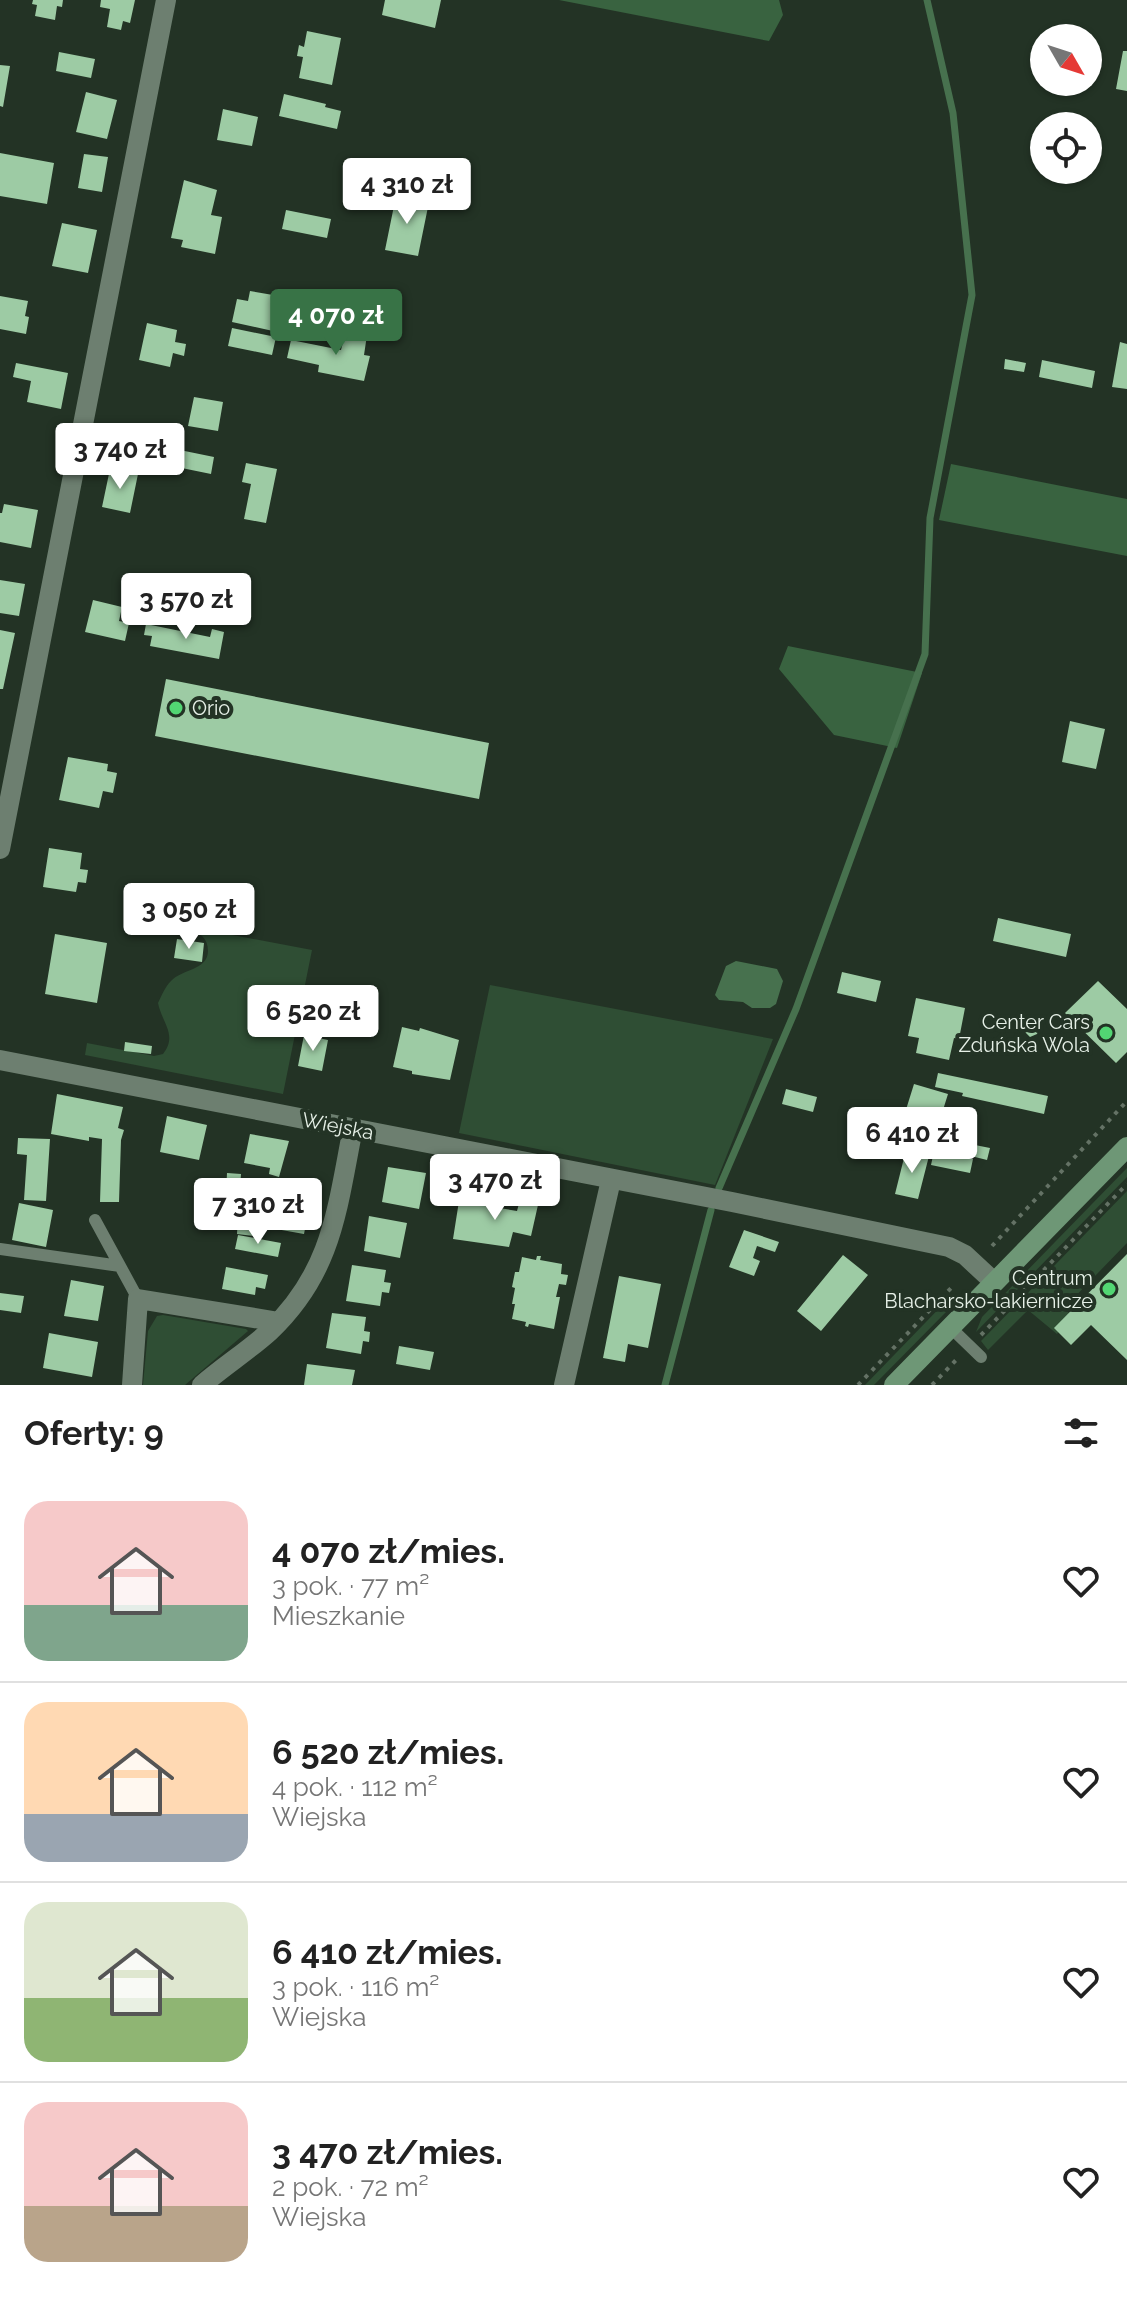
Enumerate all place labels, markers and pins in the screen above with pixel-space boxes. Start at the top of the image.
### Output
pin: 4 310 zł [324,158,490,226]
pin: 4 070 zł [253,289,419,357]
pin: 3 740 zł [37,423,203,491]
pin: 3 570 zł [103,573,269,641]
place label: Orio [192,696,230,720]
marker: Orio [167,699,185,717]
pin: 3 050 zł [106,883,272,951]
pin: 6 520 zł [230,985,396,1053]
place label: Center Cars Zduńska Wola [958,1010,1090,1057]
marker: Center Cars Zduńska Wola [1097,1024,1115,1042]
pin: 6 410 zł [829,1107,995,1175]
pin: 3 470 zł [412,1154,578,1222]
pin: 7 310 zł [175,1178,341,1246]
place label: Centrum Blacharsko-lakiernicze [884,1266,1093,1313]
marker: Centrum Blacharsko-lakiernicze [1100,1280,1118,1298]

